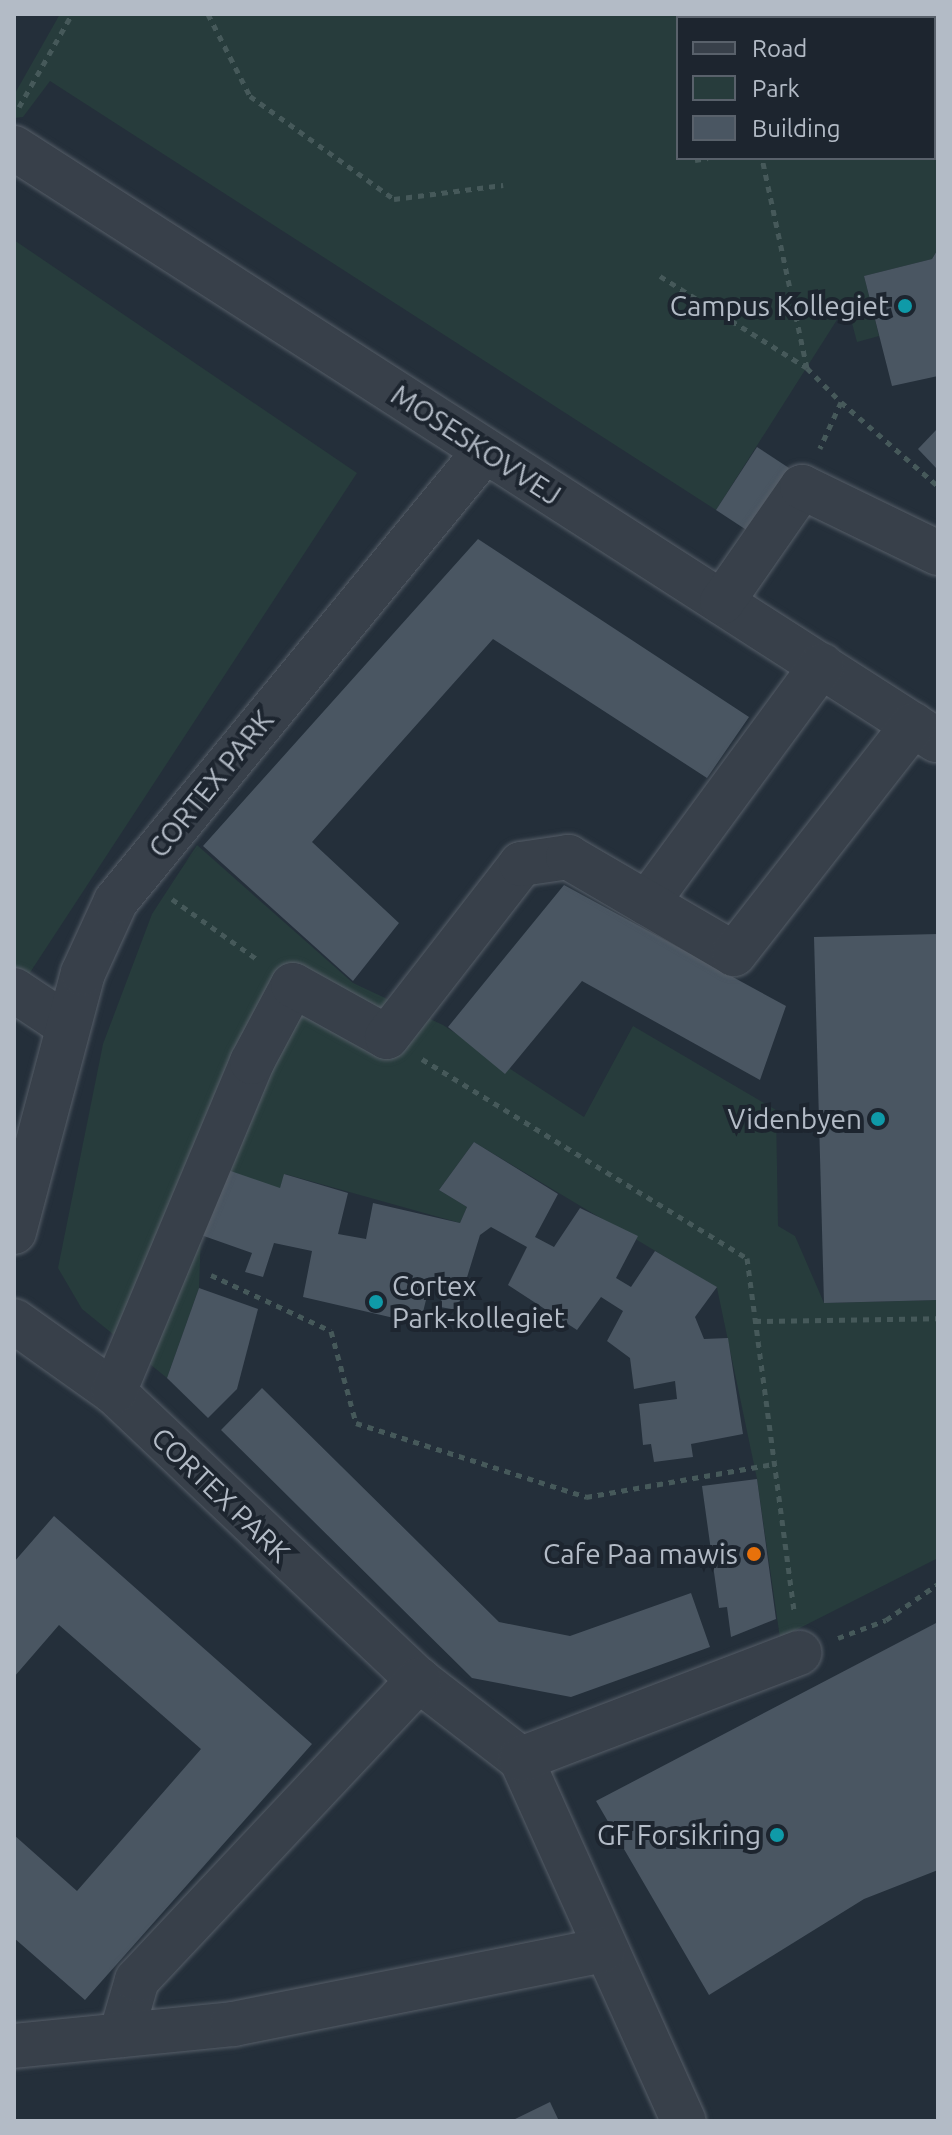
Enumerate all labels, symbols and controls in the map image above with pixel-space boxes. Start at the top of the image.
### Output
legend [676,16,936,160]
text: Road [752,35,807,62]
text: Park [752,75,800,102]
text: Building [752,115,840,142]
place label: Campus Kollegiet [670,289,889,323]
marker: Campus Kollegiet [896,297,914,315]
street label: MOSESKOVVEJ [385,378,567,512]
street label: CORTEX PARK [142,704,280,864]
place label: Videnbyen [727,1102,862,1136]
marker: Videnbyen [869,1110,887,1128]
place label: Cortex Park-kollegiet [392,1269,565,1335]
marker: Cortex Park-kollegiet [367,1293,385,1311]
street label: CORTEX PARK [145,1421,297,1569]
place label: Cafe Paa mawis [543,1537,738,1571]
marker: Cafe Paa mawis [745,1545,763,1563]
place label: GF Forsikring [597,1818,761,1852]
marker: GF Forsikring [768,1826,786,1844]

